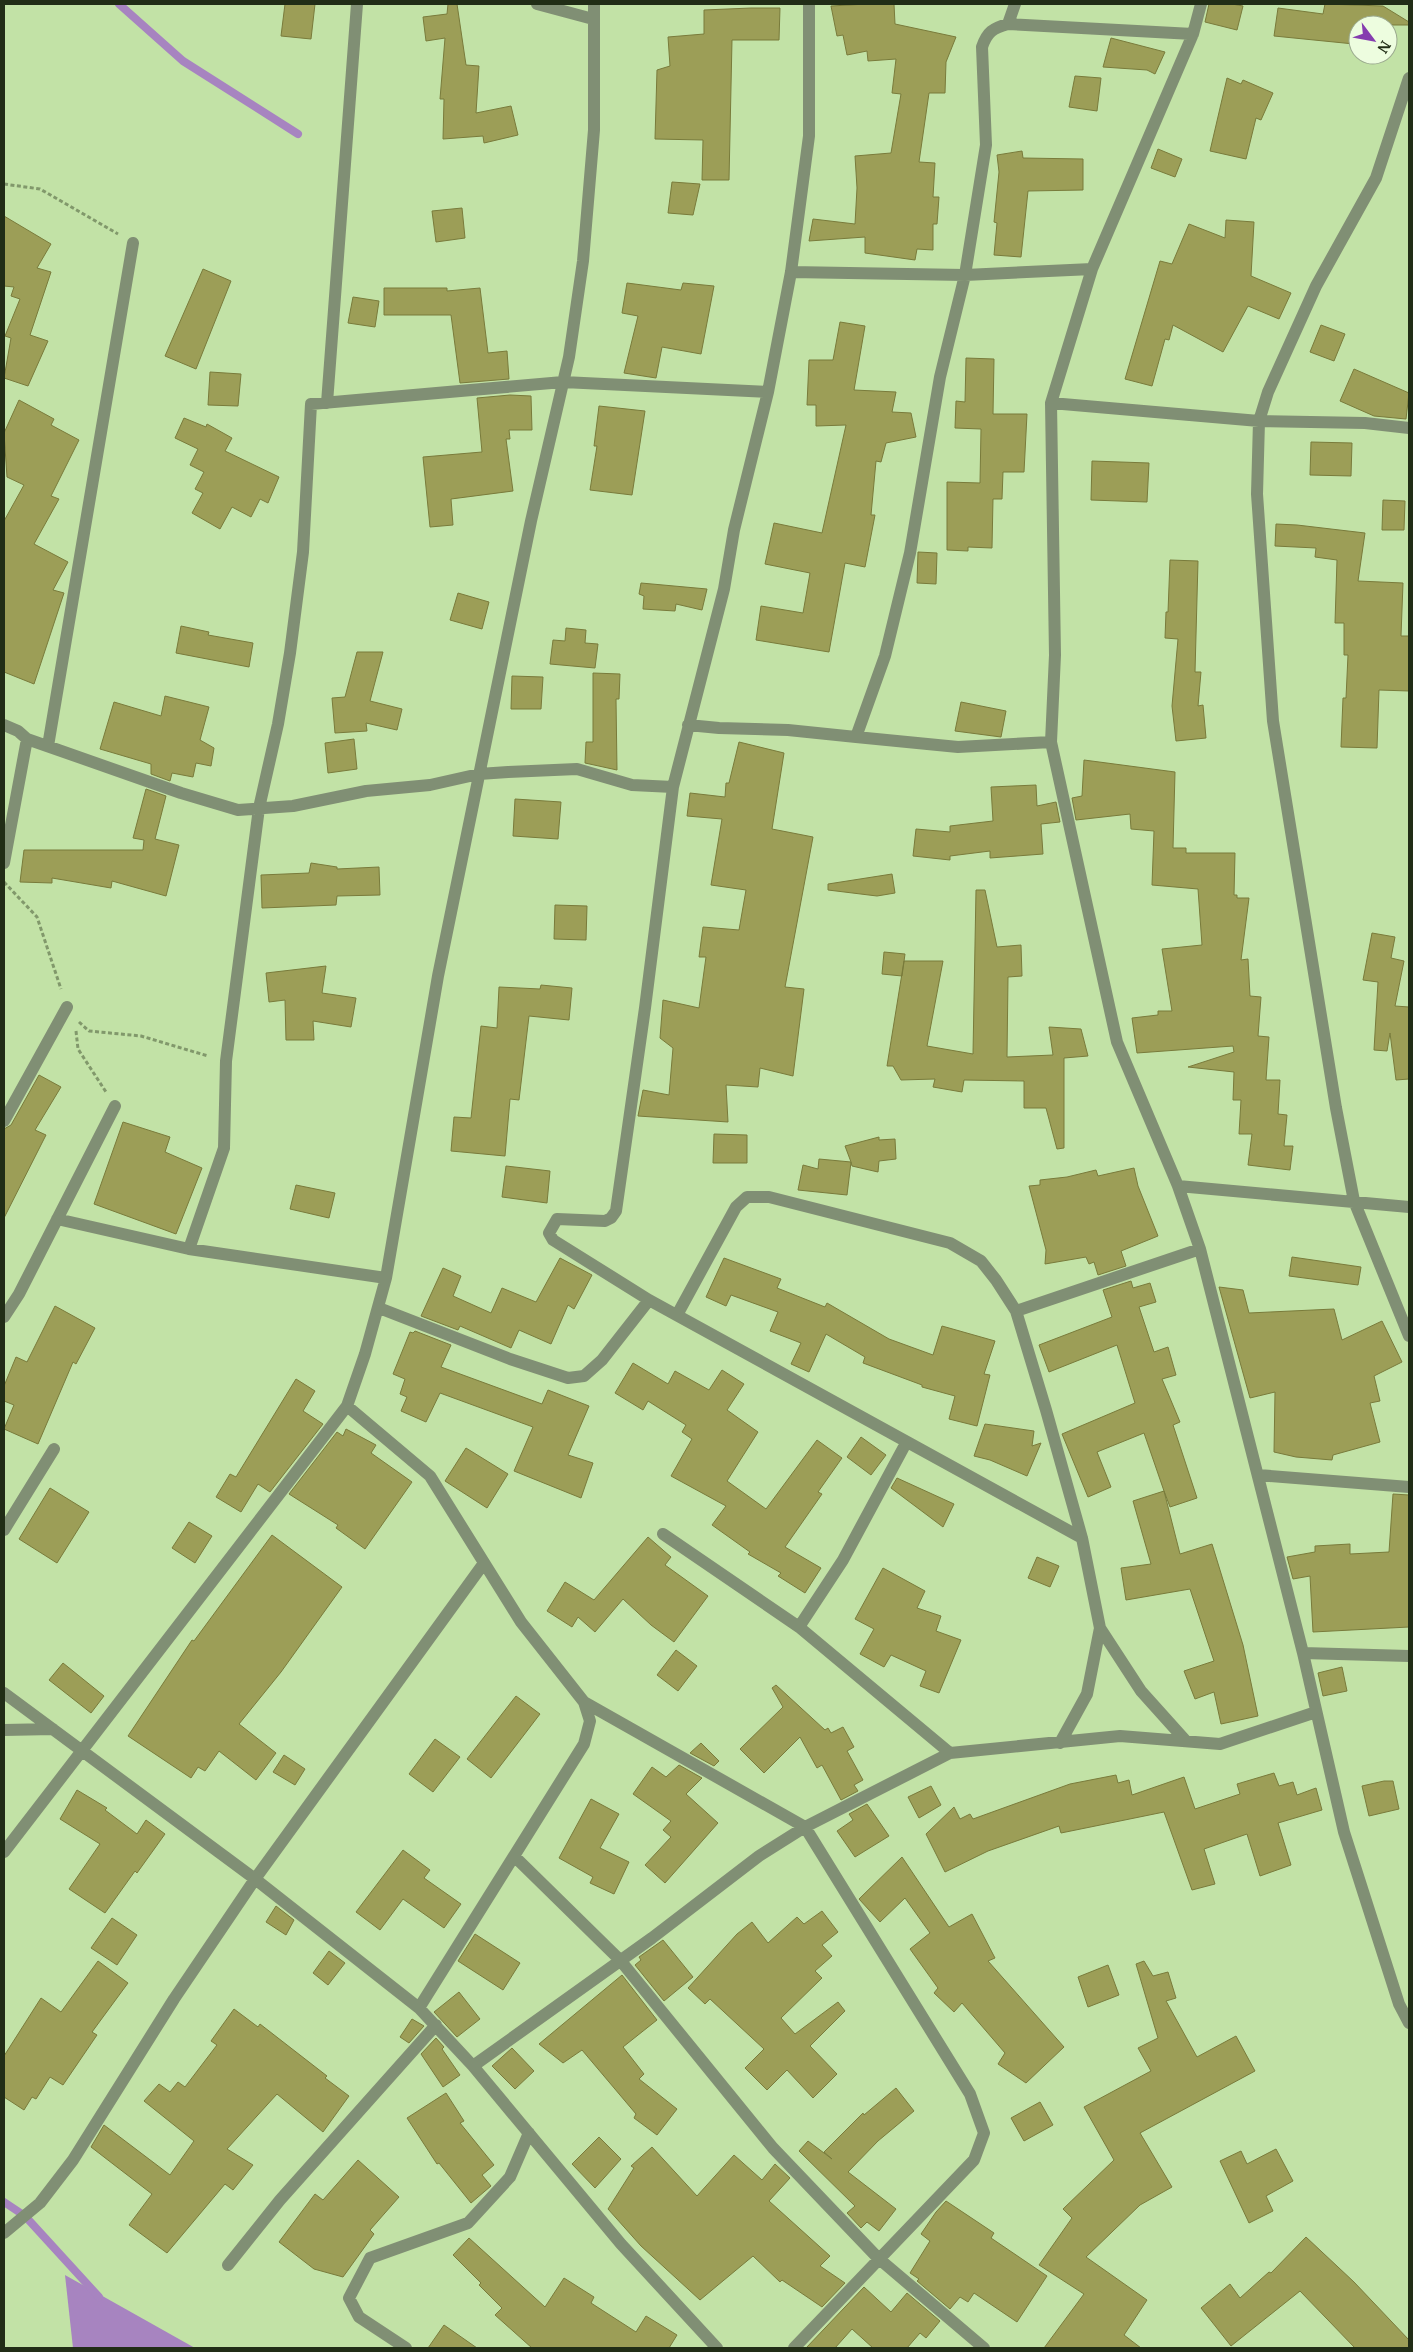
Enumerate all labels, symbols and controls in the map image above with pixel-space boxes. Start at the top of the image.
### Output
north arrow [1348,15,1398,65]
text: N [1373,37,1395,56]

